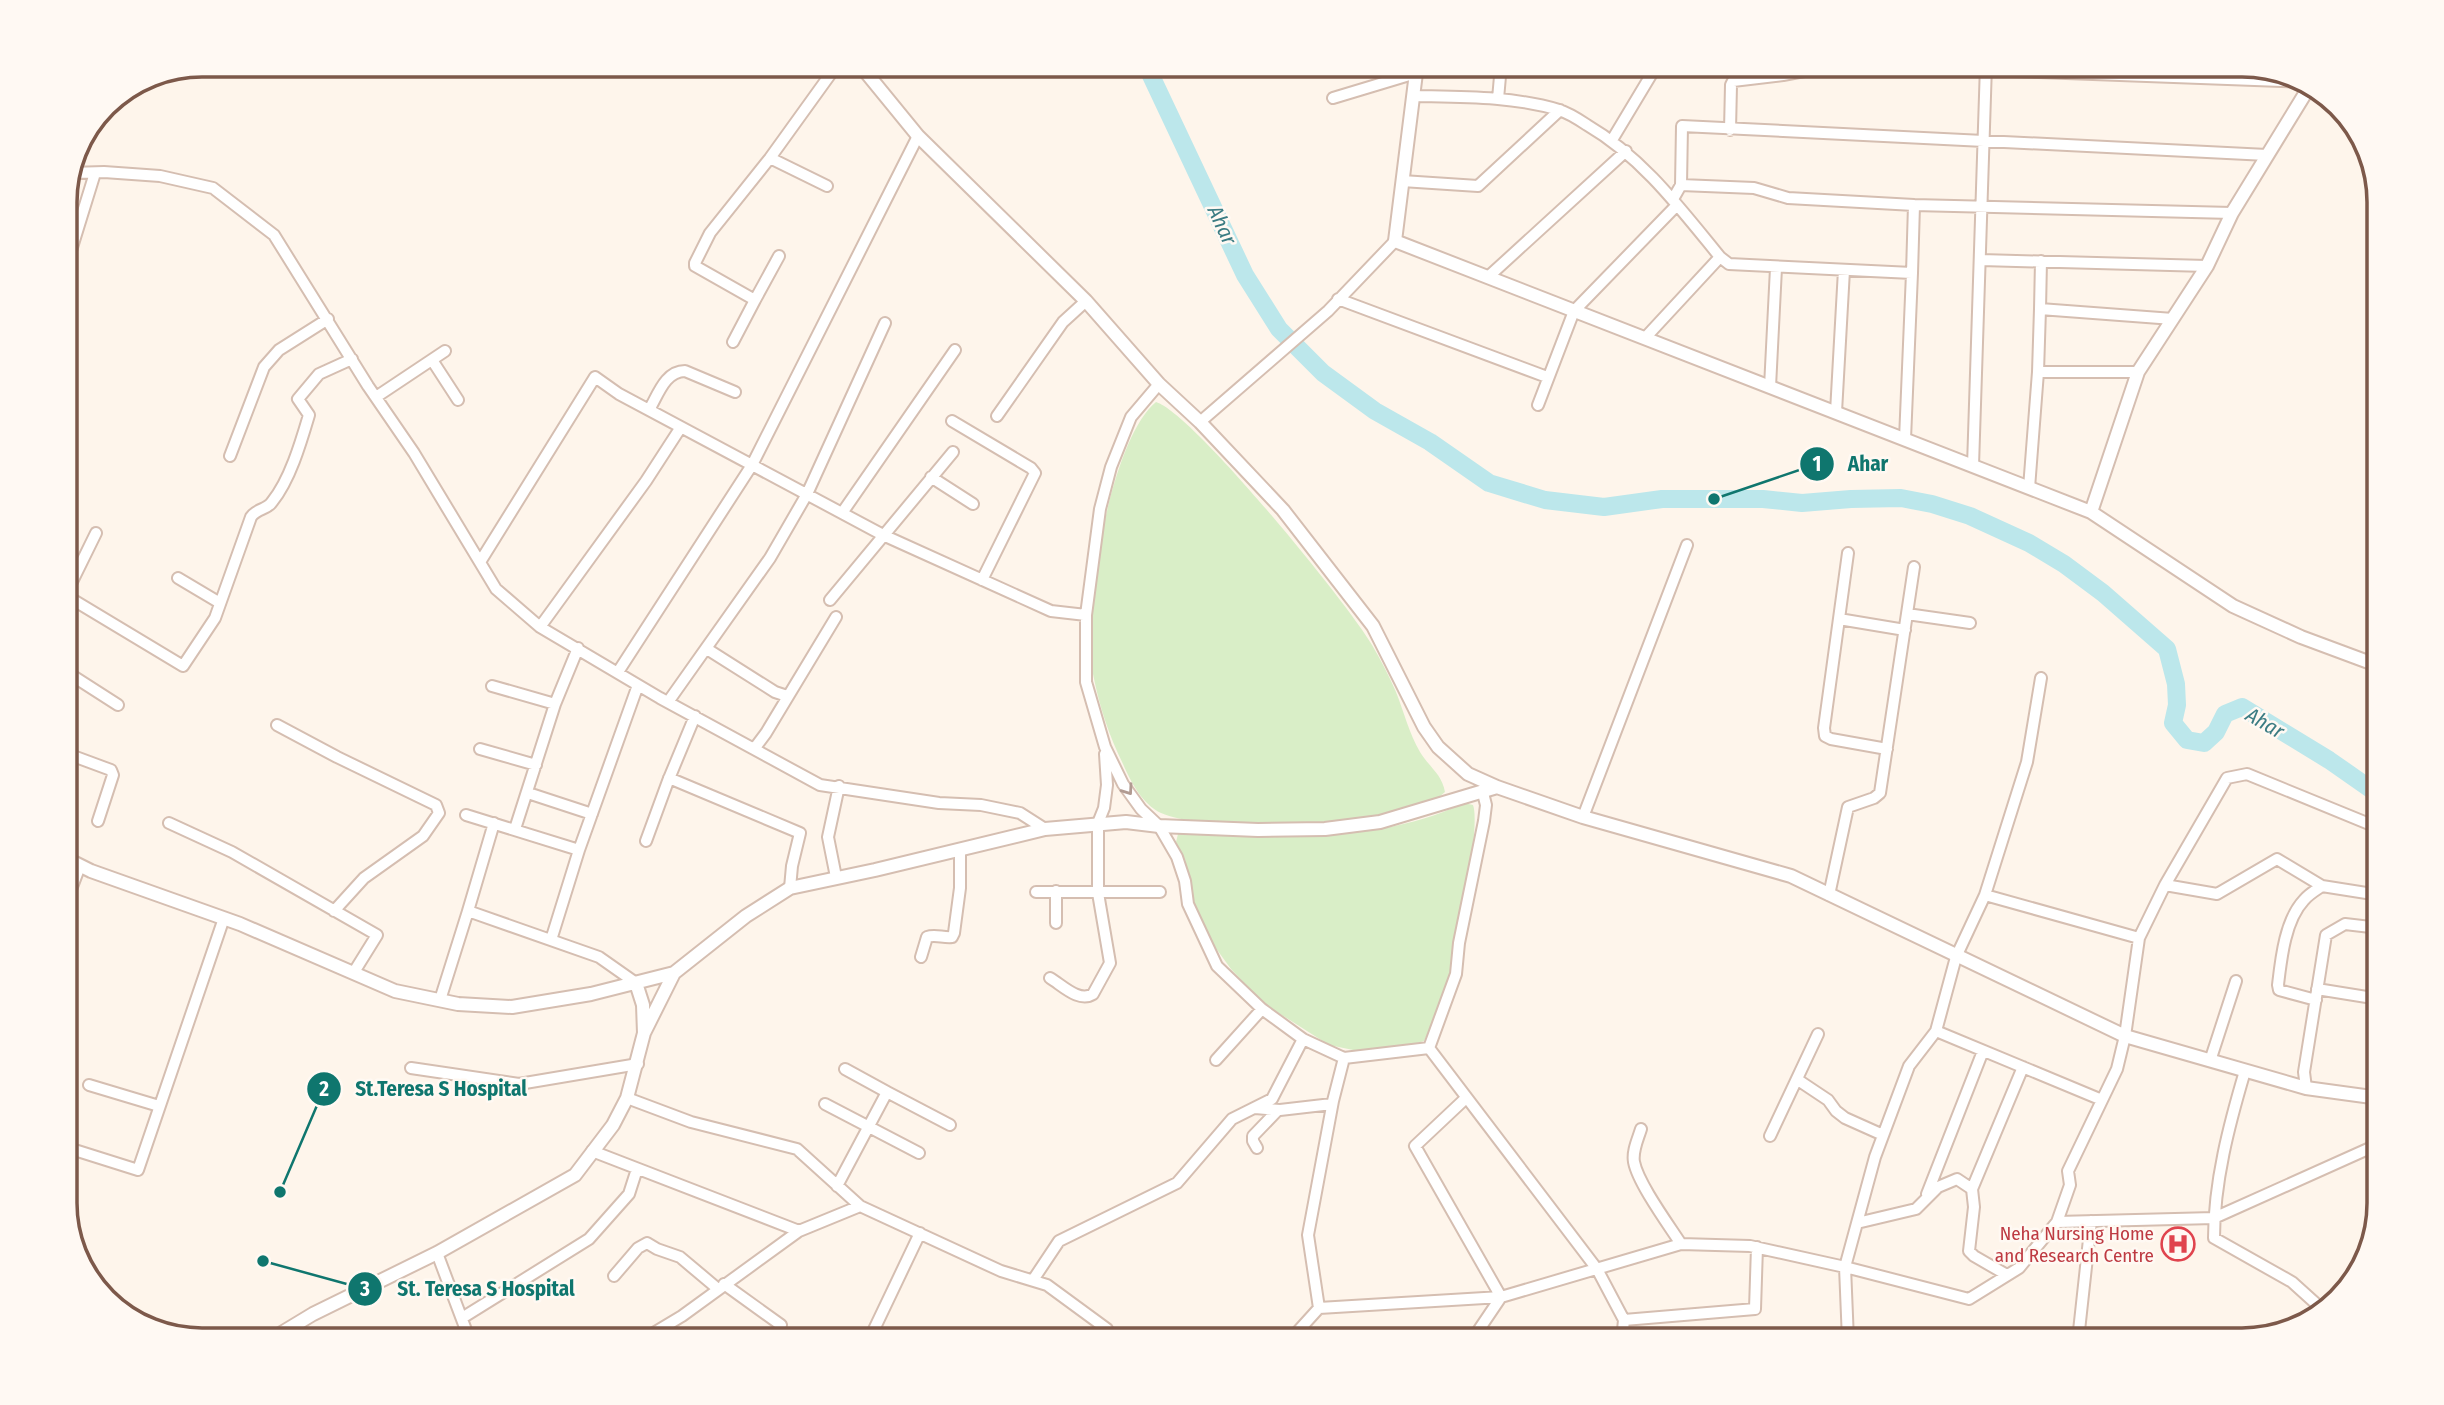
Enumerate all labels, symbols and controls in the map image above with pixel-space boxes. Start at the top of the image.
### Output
water label: Ahar [1201,200,1243,249]
callout: Ahar [1799,443,1903,485]
text: 1 [1813,451,1821,477]
text: Ahar [1847,451,1889,477]
water label: Ahar [2240,701,2289,745]
one-way arrow [1120,782,1132,795]
callout: St.Teresa S Hospital [306,1068,541,1110]
text: 2 [318,1076,329,1102]
text: St.Teresa S Hospital [355,1076,527,1102]
place label: Neha Nursing Home and Research Centre [1995,1222,2154,1267]
hospital icon: Neha Nursing Home and Research Centre [2159,1225,2197,1263]
callout: St. Teresa S Hospital [348,1268,588,1310]
text: 3 [359,1276,370,1302]
text: St. Teresa S Hospital [397,1276,575,1302]

